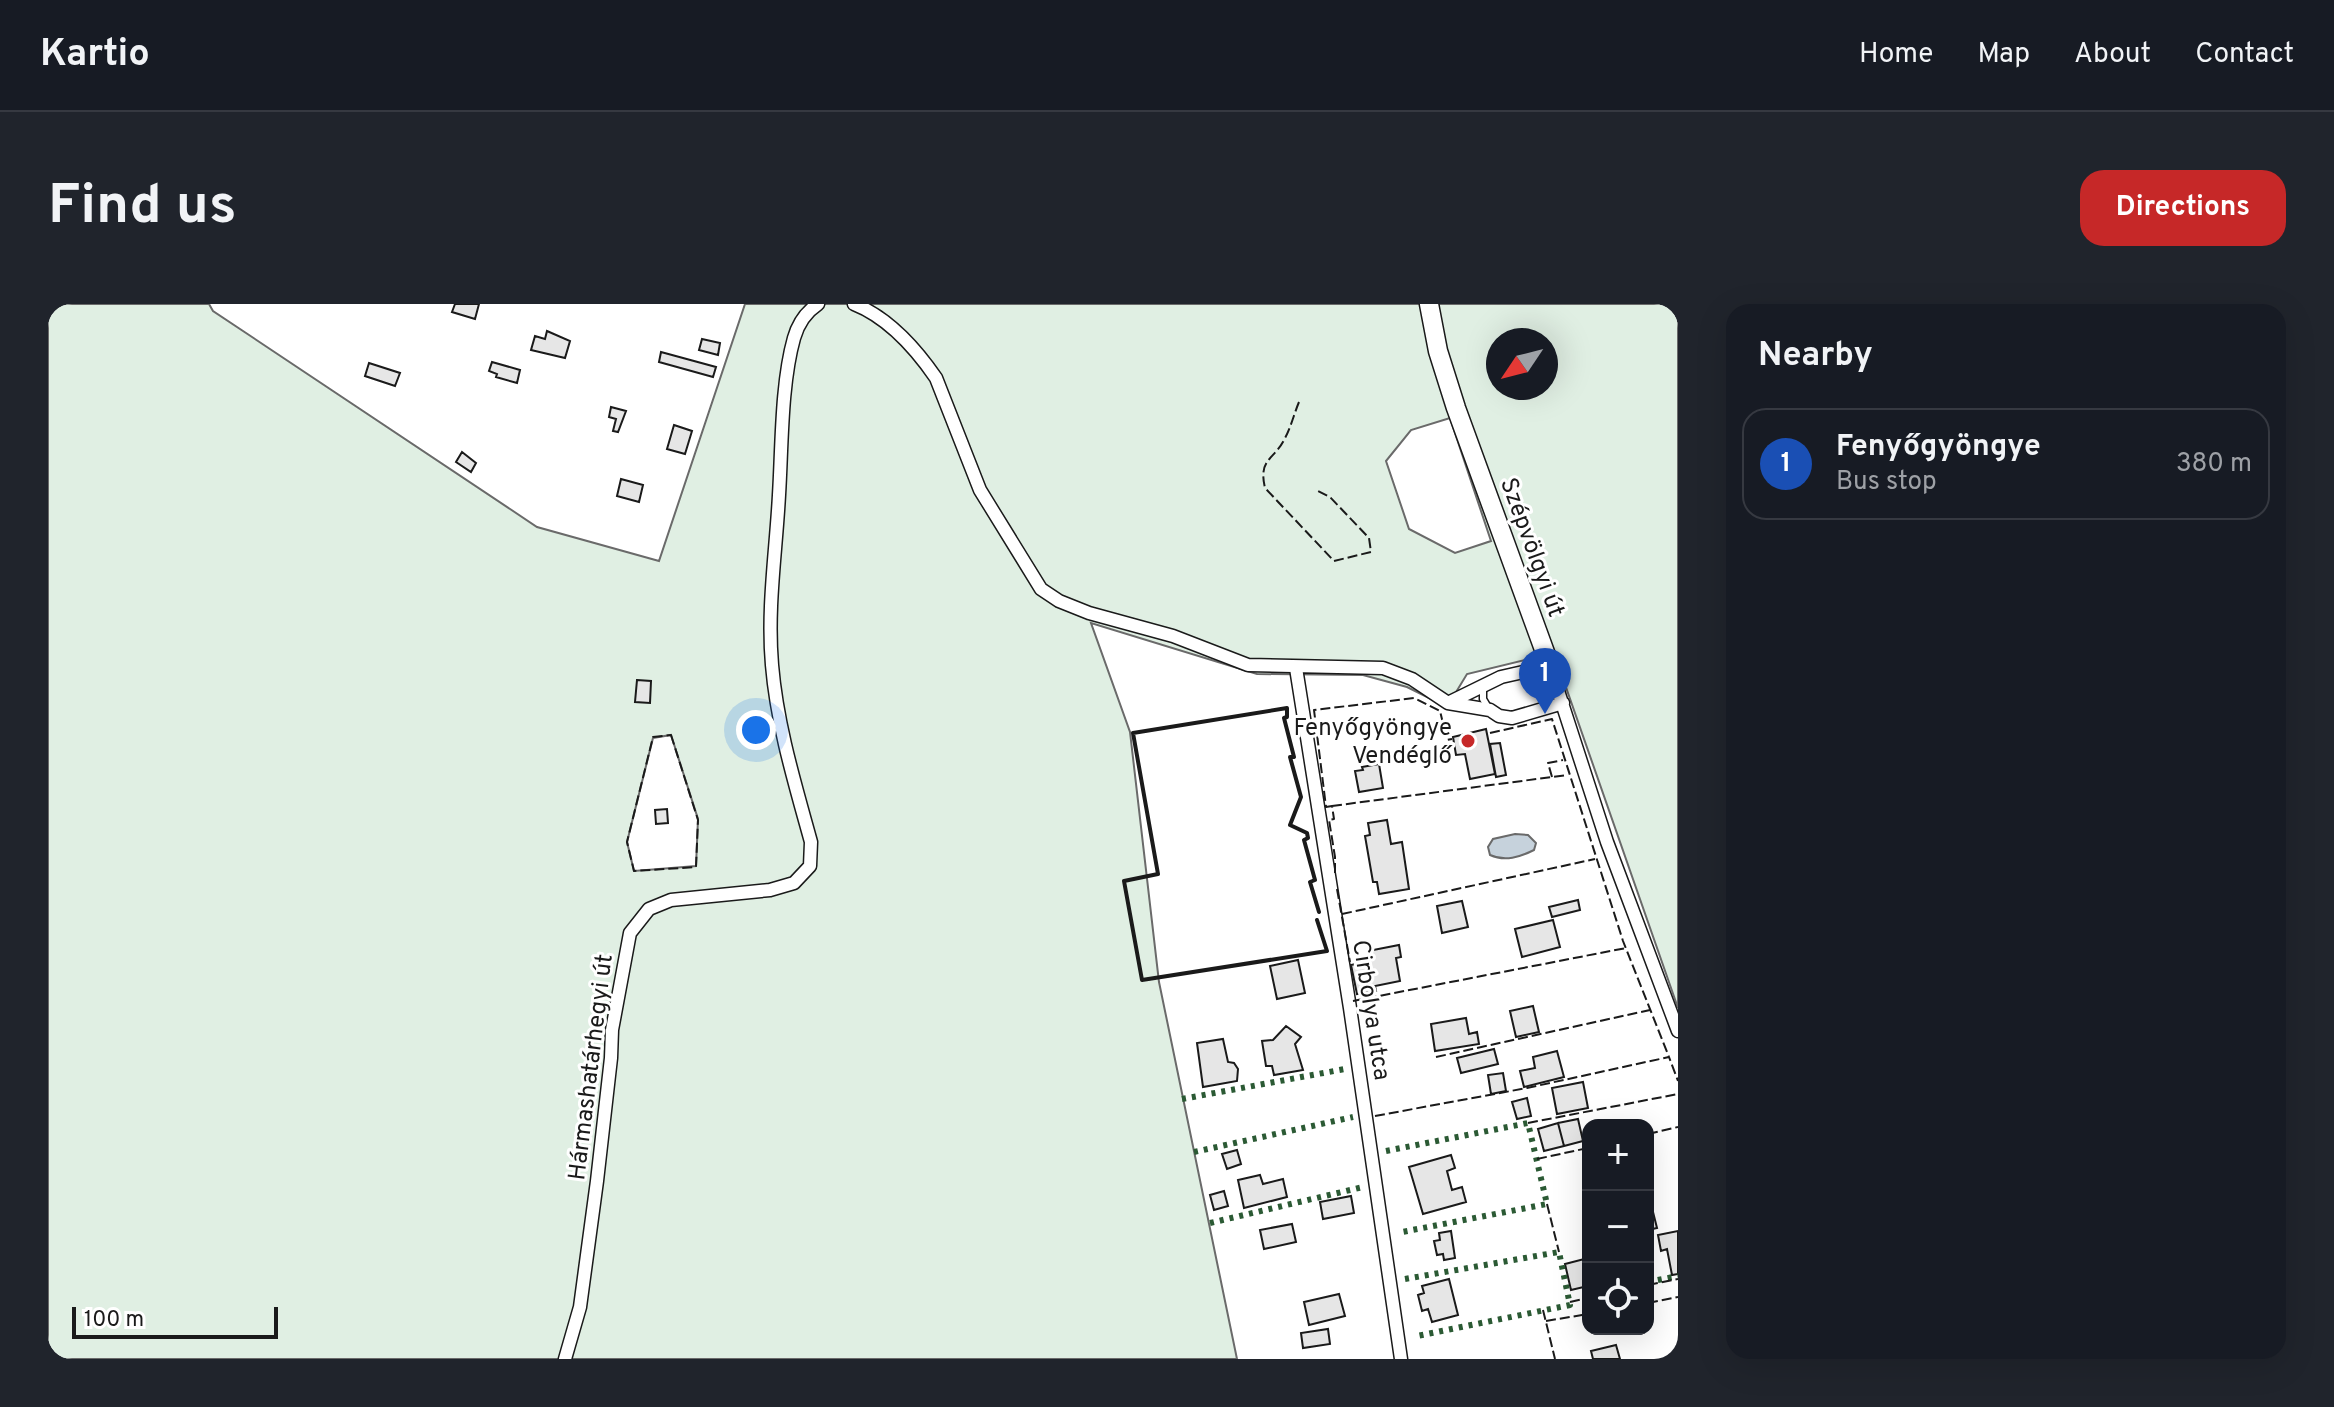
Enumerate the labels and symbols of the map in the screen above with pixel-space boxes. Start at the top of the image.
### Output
north arrow [1486,328,1558,400]
street label: Szépvölgyi út [1492,474,1570,621]
pin: 1 [1519,648,1571,714]
your location [736,710,776,750]
place label: Fenyőgyöngye Vendéglő [1293,714,1454,772]
marker: Fenyőgyöngye Vendéglő [1459,732,1477,750]
street label: Cirbolya utca [1344,938,1396,1083]
street label: Hármashatárhegyi út [563,952,621,1182]
scale bar [72,1303,278,1339]

